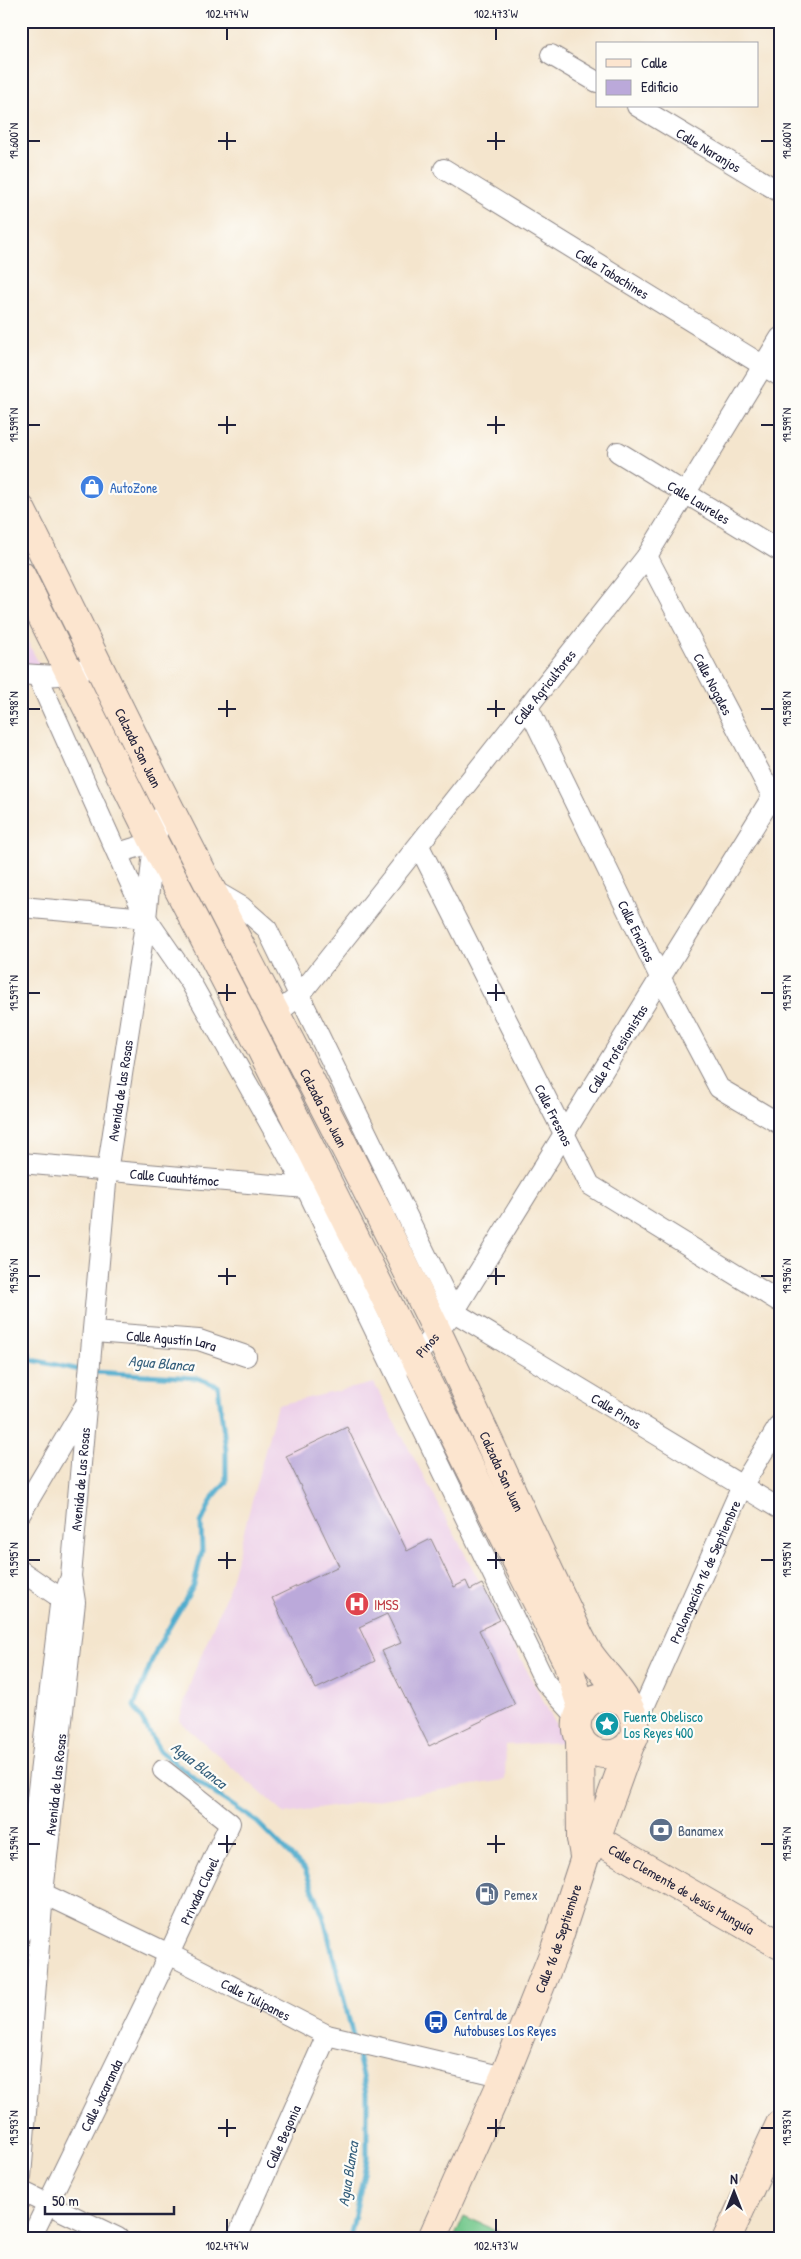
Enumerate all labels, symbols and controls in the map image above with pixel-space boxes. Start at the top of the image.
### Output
text: 102.474°W [205,5,249,22]
text: 102.473°W [474,5,519,22]
legend [596,42,758,108]
text: Calle [641,52,668,73]
text: Edificio [641,76,678,97]
street label: Calle Naranjos [673,122,745,176]
text: 19.600°N [5,123,22,159]
text: 19.600°N [778,123,795,159]
street label: Calle Tabachines [572,243,653,303]
text: 19.599°N [5,408,22,442]
text: 19.599°N [778,408,795,442]
shop icon: AutoZone [79,474,105,500]
street label: Calle Laureles [664,475,734,528]
place label: AutoZone [110,478,158,497]
street label: Calle Agricultores [508,645,579,729]
street label: Calle Nogales [690,649,738,718]
text: 19.598°N [5,691,22,727]
text: 19.598°N [778,691,795,727]
street label: Calzada San Juan [111,704,167,790]
street label: Calle Encinos [614,897,661,965]
text: 19.597°N [5,975,22,1011]
text: 19.597°N [778,975,795,1011]
street label: Calle Profesionistas [582,1001,651,1097]
street label: Avenida de las Rosas [102,1039,137,1142]
street label: Calzada San Juan [296,1065,353,1150]
street label: Calle Fresnos [531,1081,578,1149]
street label: Calle Cuauhtémoc [129,1163,220,1190]
text: 19.596°N [5,1259,22,1293]
text: 19.596°N [778,1259,795,1293]
street label: Calle Agustín Lara [126,1325,220,1355]
street label: Pinos [410,1328,443,1361]
water label: Agua Blanca [128,1350,197,1376]
street label: Calle Pinos [588,1388,645,1433]
street label: Avenida de Las Rosas [66,1427,94,1532]
street label: Calzada San Juan [476,1428,529,1514]
street label: Prolongación 16 de Septiembre [664,1496,744,1646]
text: 19.595°N [5,1542,22,1578]
text: 19.595°N [778,1542,795,1578]
hospital icon: IMSS [344,1591,370,1617]
place label: IMSS [374,1595,399,1614]
place label: Fuente Obelisco Los Reyes 400 [623,1707,703,1743]
place icon: Fuente Obelisco Los Reyes 400 [594,1711,620,1737]
street label: Avenida de las Rosas [40,1733,70,1836]
water label: Agua Blanca [167,1737,233,1795]
bank icon: Banamex [648,1817,674,1843]
place label: Banamex [678,1821,724,1840]
text: 19.594°N [5,1827,22,1861]
text: 19.594°N [778,1827,795,1861]
street label: Calle Clemente de Jesús Munguía [605,1839,759,1938]
street label: Privada Clavel [175,1853,223,1927]
fuel station icon: Pemex [474,1881,500,1907]
street label: Calle 16 de Septiembre [529,1881,585,1995]
place label: Pemex [504,1885,538,1904]
street label: Calle Tulipanes [218,1973,294,2024]
place label: Central de Autobuses Los Reyes [454,2005,556,2041]
bus stop icon: Central de Autobuses Los Reyes [423,2009,449,2035]
street label: Calle Jacaranda [75,2055,126,2134]
street label: Calle Begonia [260,2101,305,2171]
text: 19.593°N [5,2110,22,2146]
text: 19.593°N [778,2110,795,2146]
water label: Agua Blanca [333,2138,364,2208]
north arrow [708,2166,758,2216]
text: N [730,2169,738,2188]
scale bar [45,2184,174,2216]
text: 50 m [52,2190,79,2211]
text: 102.474°W [205,2237,249,2254]
text: 102.473°W [474,2237,519,2254]

